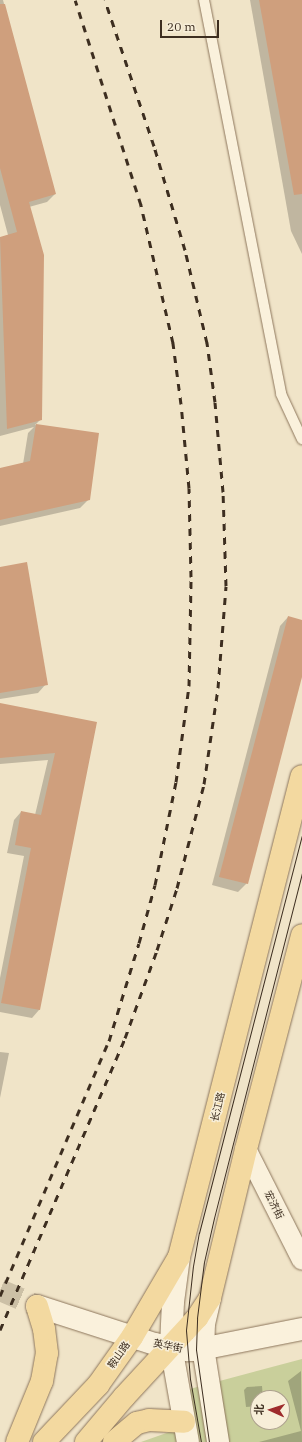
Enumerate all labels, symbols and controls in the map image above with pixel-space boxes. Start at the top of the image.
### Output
scale bar [162,12,221,38]
text: 20 m [167,19,196,34]
street label: 长江路 [209,1091,227,1123]
street label: 宏济街 [262,1189,286,1221]
street label: 英华街 [152,1337,184,1355]
street label: 鞍山路 [105,1339,133,1371]
north arrow [250,1390,290,1430]
text: 北 [252,1404,266,1415]

